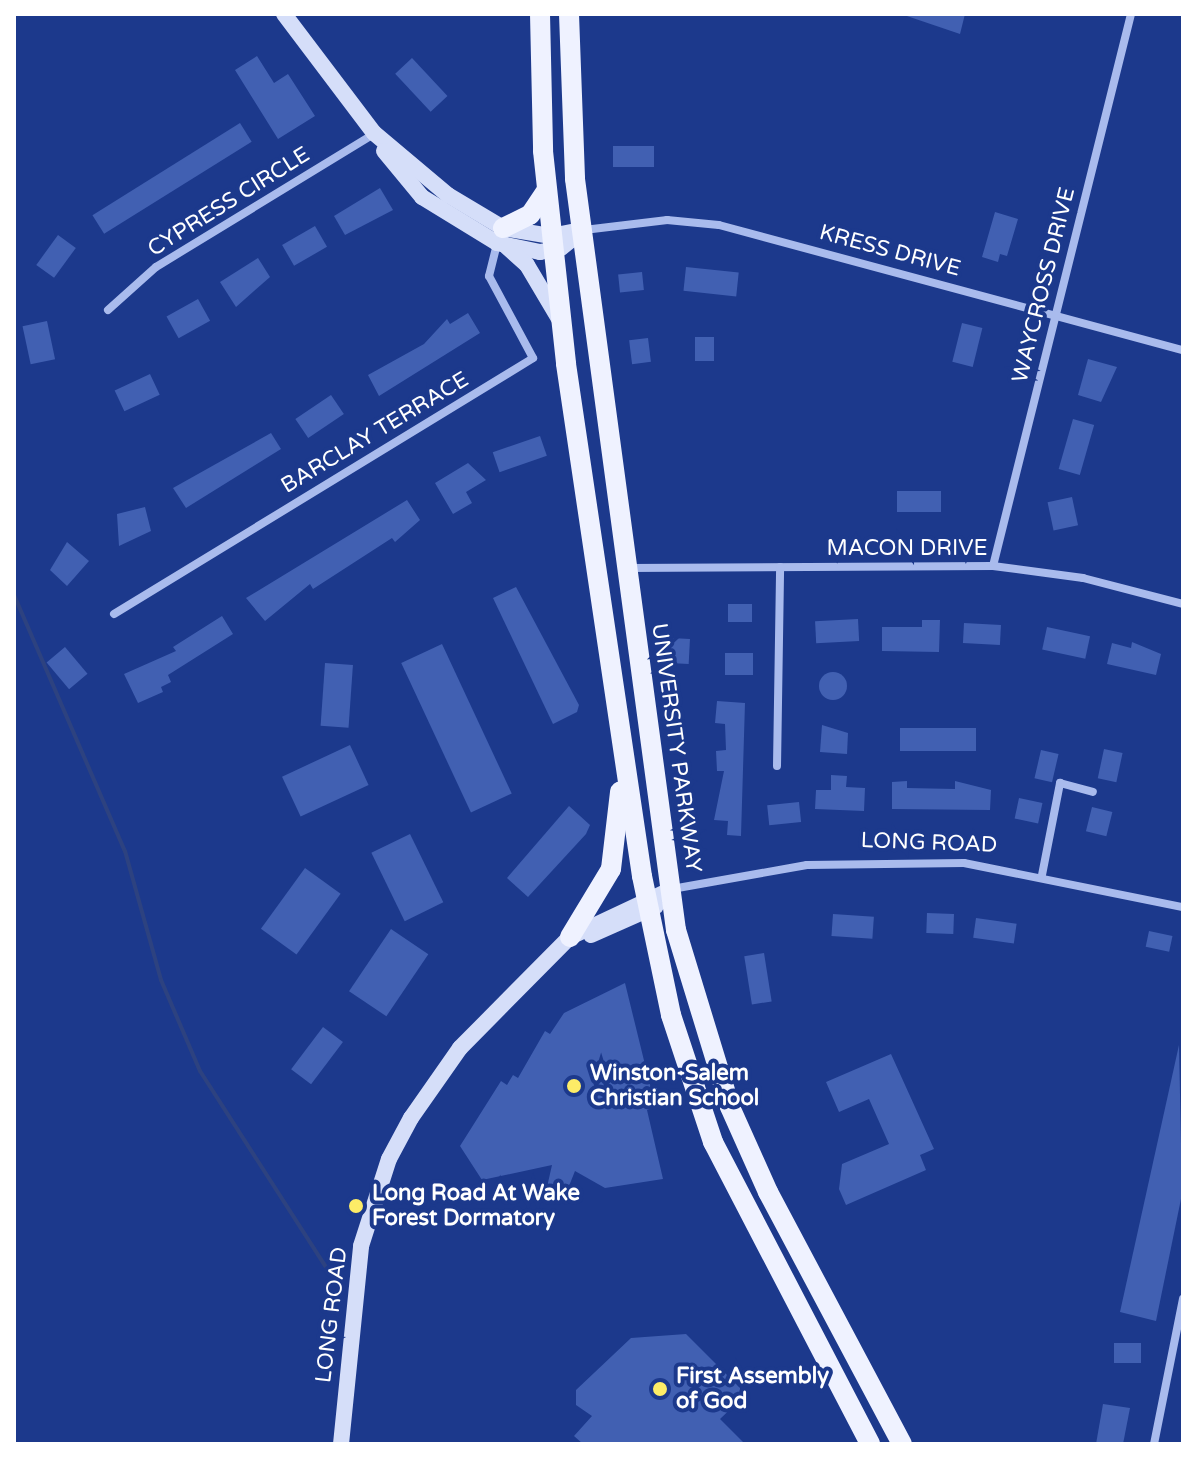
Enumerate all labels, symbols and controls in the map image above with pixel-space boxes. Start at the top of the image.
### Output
street label: CYPRESS CIRCLE [143,142,315,262]
street label: WAYCROSS DRIVE [1007,185,1081,385]
street label: KRESS DRIVE [817,219,963,283]
street label: BARCLAY TERRACE [277,367,473,499]
street label: MACON DRIVE [826,536,988,562]
street label: UNIVERSITY PARKWAY [645,622,707,874]
street label: LONG ROAD [860,827,998,859]
place label: Winston-Salem Christian School [590,1060,759,1112]
marker: Winston-Salem Christian School [565,1077,583,1095]
place label: Long Road At Wake Forest Dormatory [372,1180,580,1232]
marker: Long Road At Wake Forest Dormatory [347,1197,365,1215]
street label: LONG ROAD [311,1246,353,1384]
place label: First Assembly of God [676,1363,829,1414]
marker: First Assembly of God [651,1380,669,1398]

